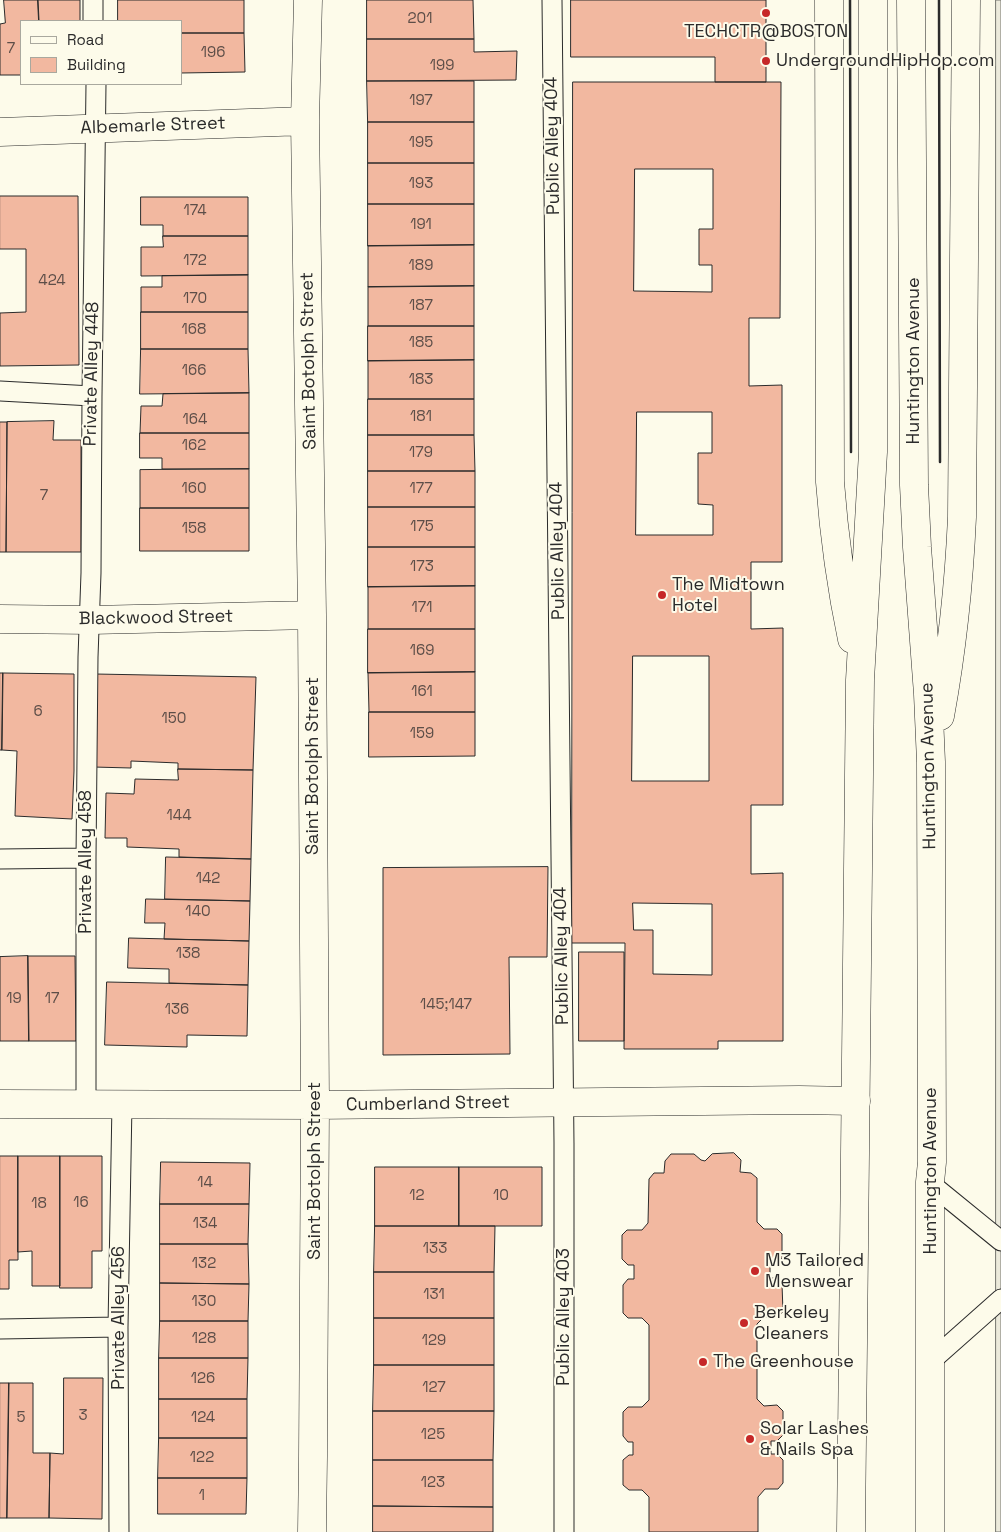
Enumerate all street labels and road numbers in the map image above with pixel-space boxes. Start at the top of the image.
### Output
street label: Public Alley 404 [541,77,565,215]
street label: Albemarle Street [80,113,226,139]
street label: Saint Botolph Street [297,272,321,450]
street label: Huntington Avenue [903,277,925,445]
street label: Private Alley 448 [80,302,104,446]
street label: Public Alley 404 [546,482,570,620]
street label: Blackwood Street [79,606,233,630]
street label: Saint Botolph Street [302,677,324,855]
street label: Huntington Avenue [917,682,941,850]
street label: Private Alley 458 [75,790,97,934]
street label: Public Alley 404 [550,887,574,1025]
street label: Saint Botolph Street [304,1082,326,1260]
street label: Huntington Avenue [920,1087,942,1255]
street label: Cumberland Street [346,1092,510,1116]
street label: Private Alley 456 [108,1246,130,1390]
street label: Public Alley 403 [553,1248,575,1386]

